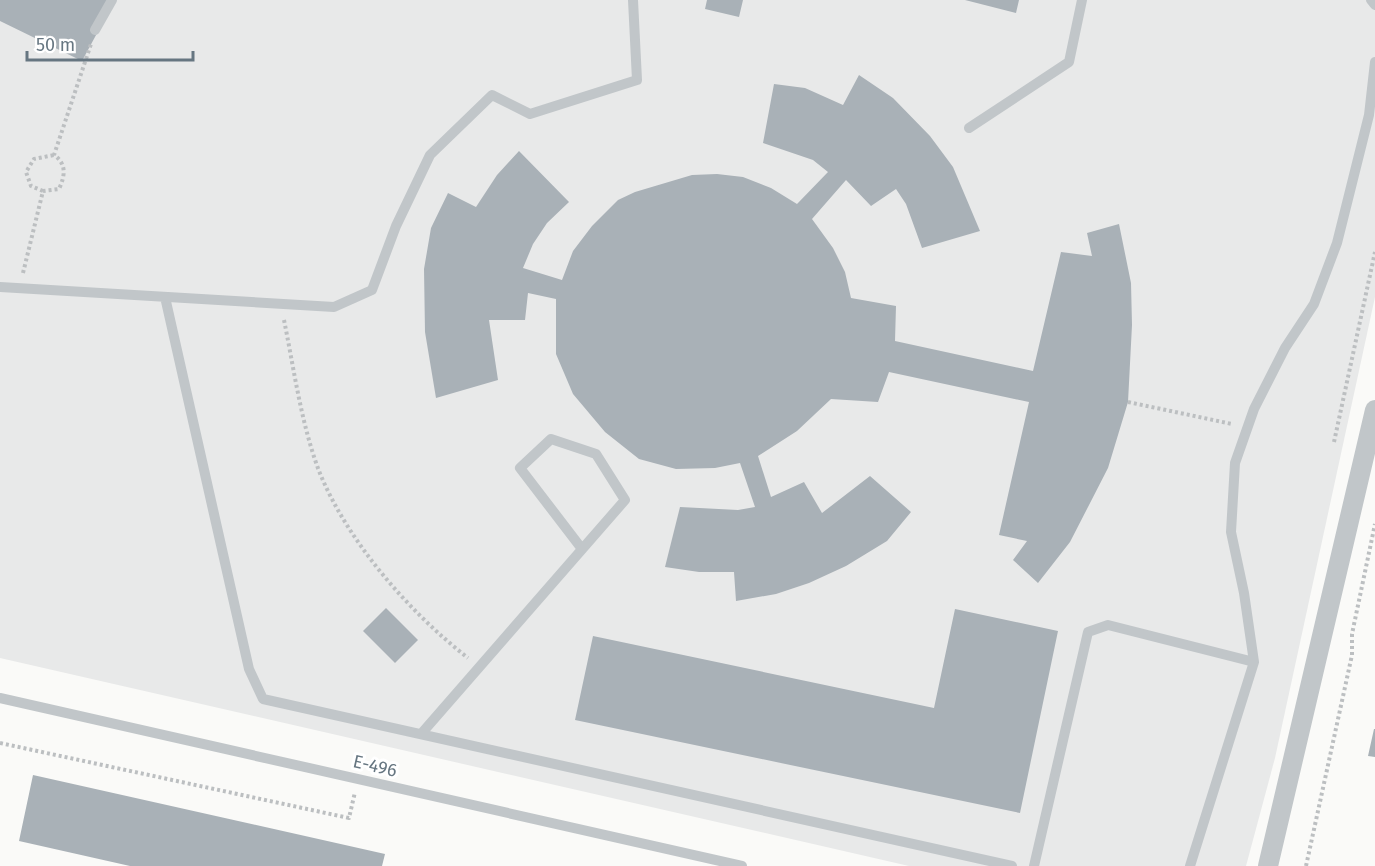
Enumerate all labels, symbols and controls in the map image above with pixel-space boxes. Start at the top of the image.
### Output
scale bar [27,24,194,62]
text: 50 m [36,34,75,56]
street label: E-496 [351,750,399,782]

